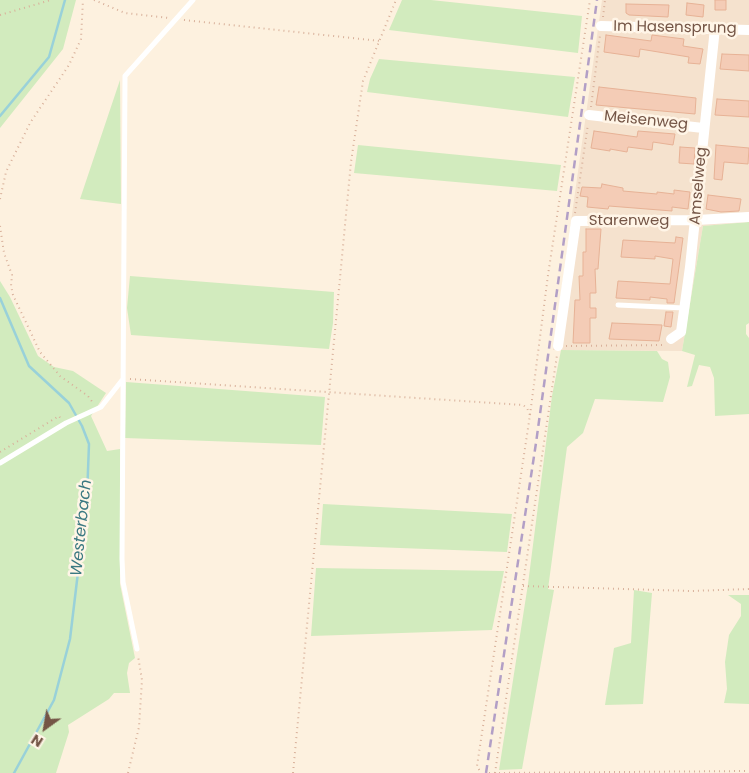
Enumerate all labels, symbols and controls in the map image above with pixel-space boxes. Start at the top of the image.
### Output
street label: Im Hasensprung [613,18,737,38]
street label: Meisenweg [603,108,689,134]
street label: Amselweg [687,146,711,226]
street label: Starenweg [589,212,669,230]
water label: Westerbach [67,479,97,577]
north arrow [20,703,70,753]
text: N [27,729,47,752]

